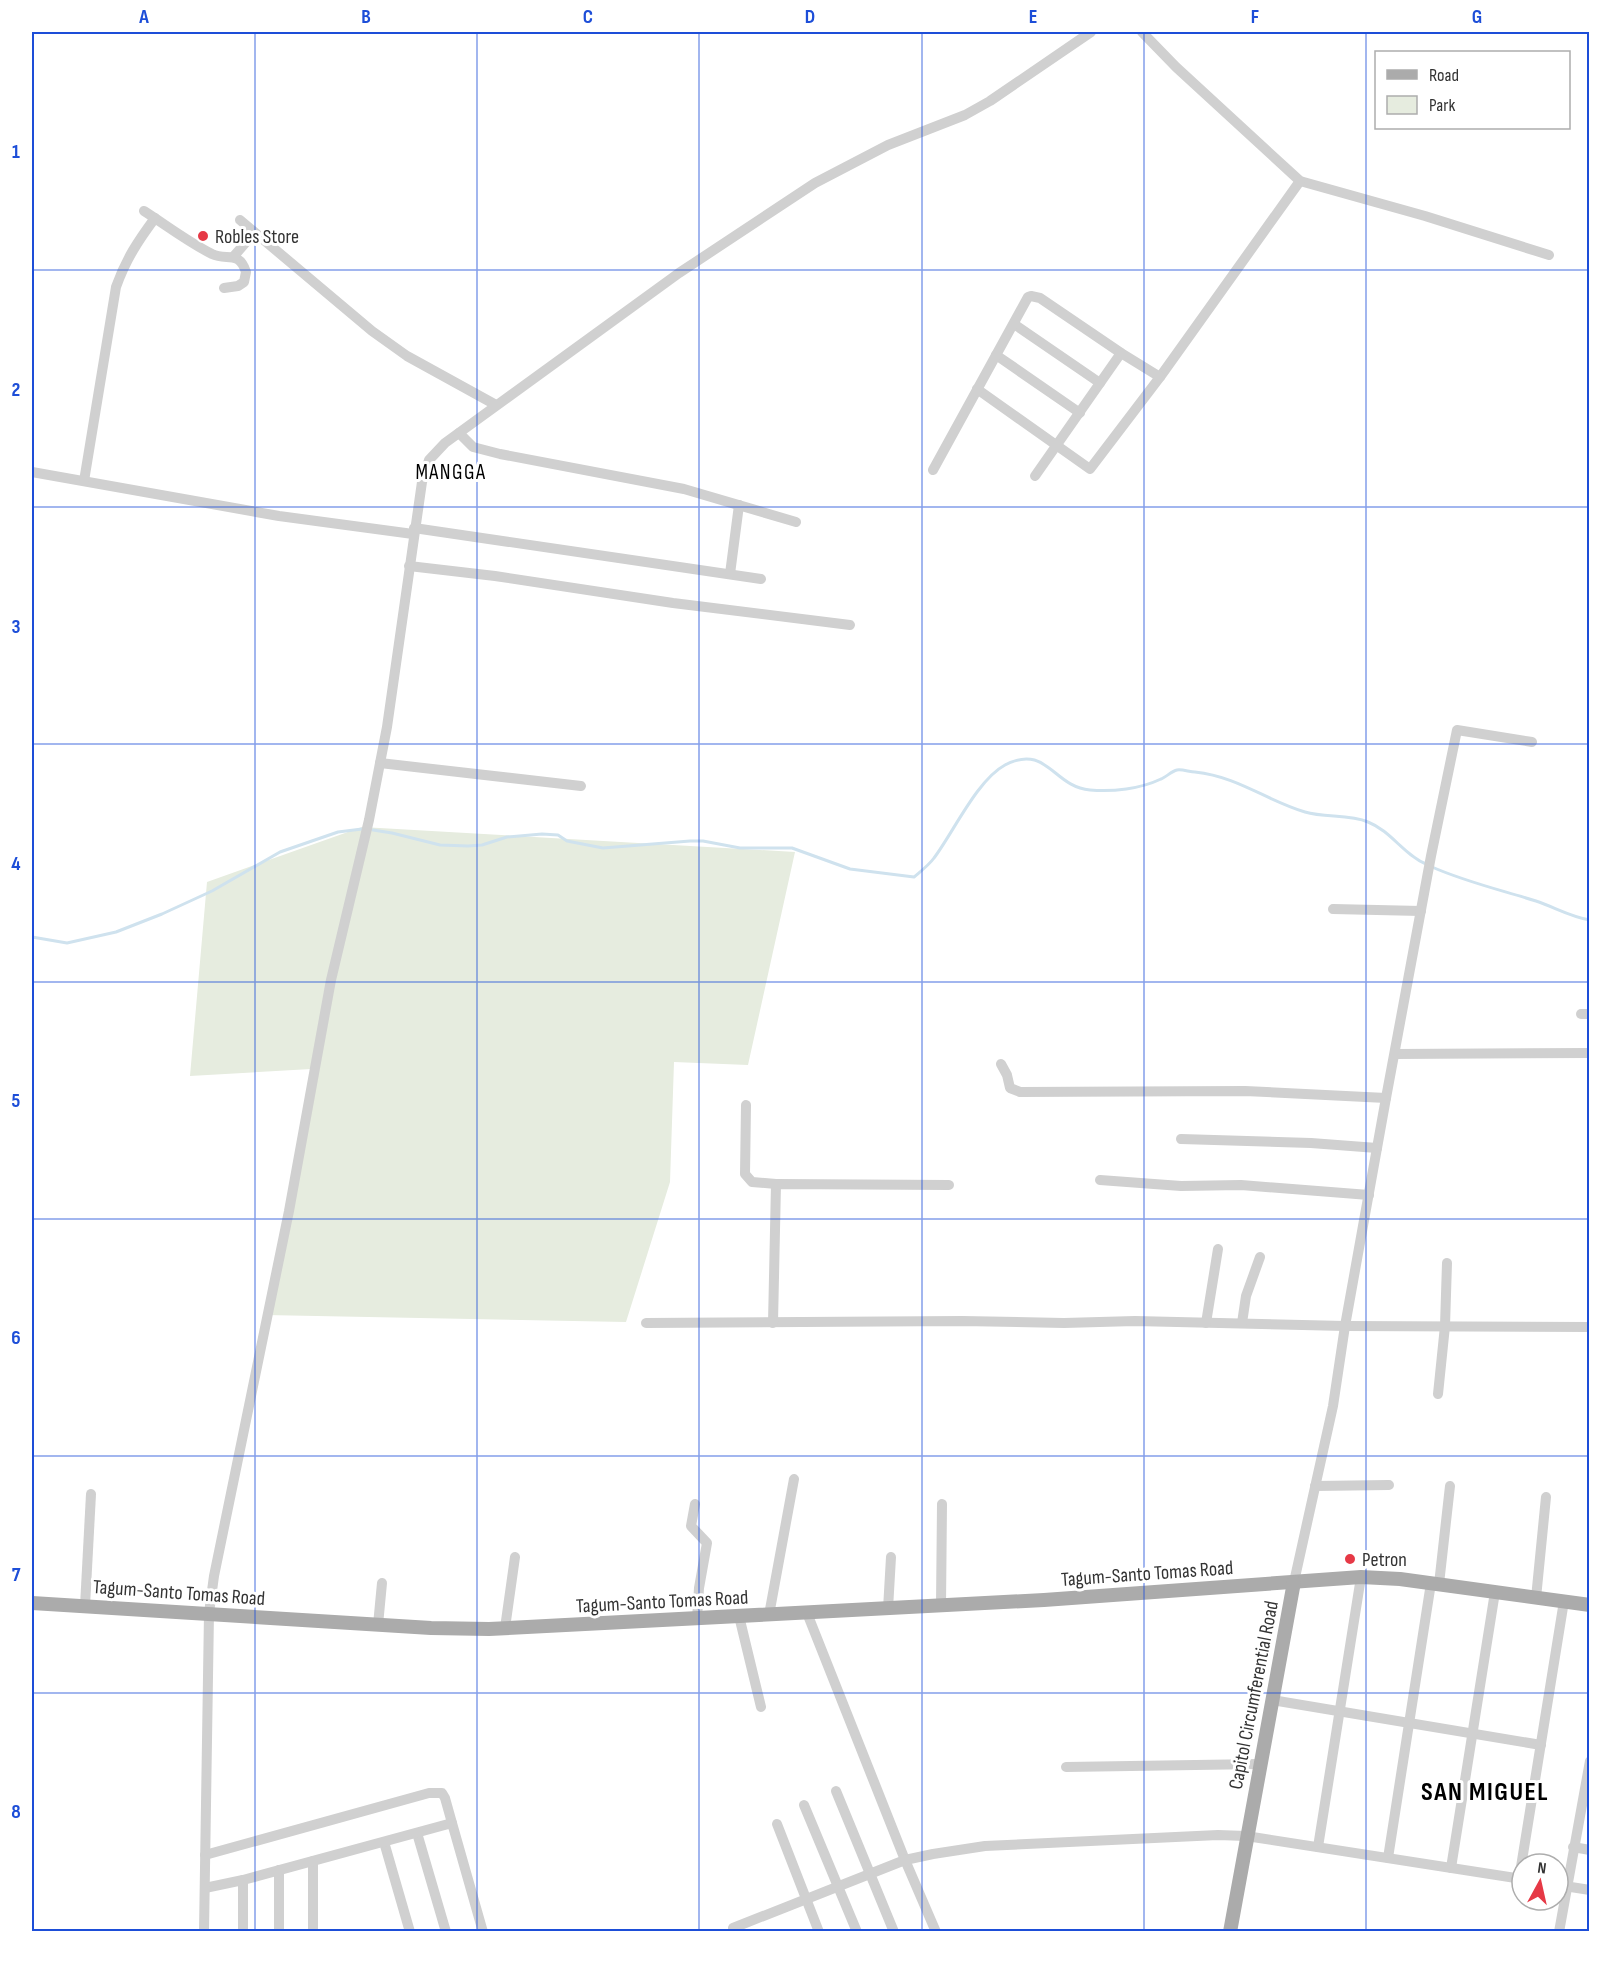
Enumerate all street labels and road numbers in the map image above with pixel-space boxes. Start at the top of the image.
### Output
street label: Tagum-Santo Tomas Road [1060,1556,1234,1592]
street label: Tagum-Santo Tomas Road [92,1575,266,1611]
street label: Tagum-Santo Tomas Road [575,1585,749,1618]
street label: Capitol Circumferential Road [1224,1599,1284,1791]

